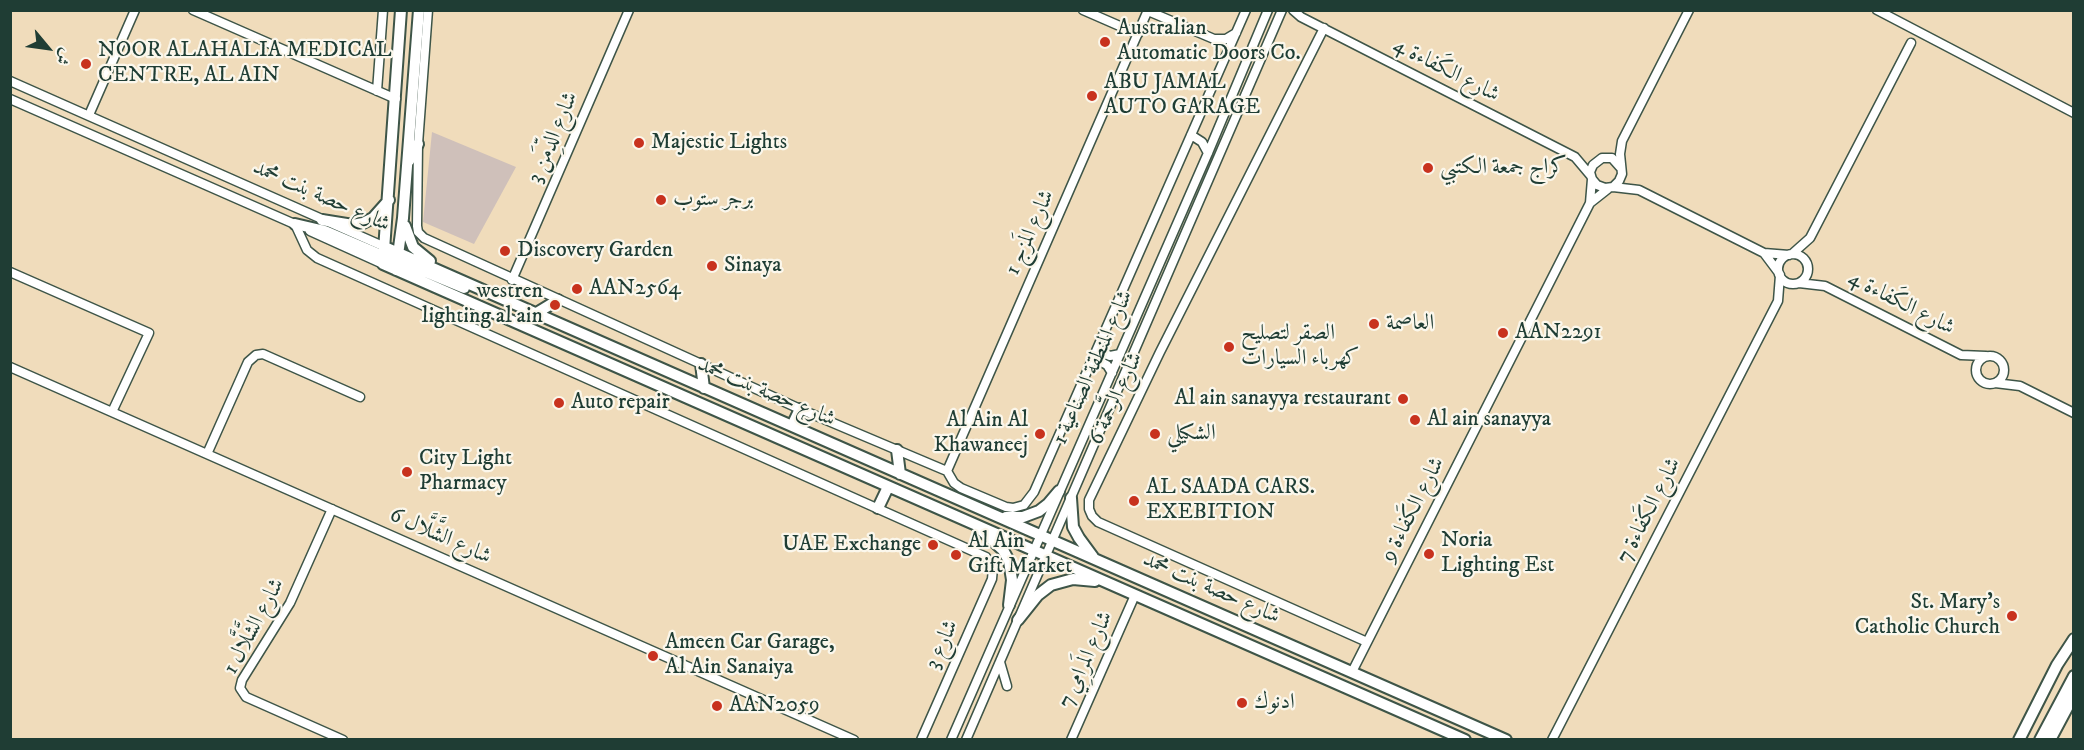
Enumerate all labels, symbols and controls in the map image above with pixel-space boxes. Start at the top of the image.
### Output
place label: Australian Automatic Doors Co. [1117,16,1301,68]
north arrow [18,18,78,78]
street label: شارع الكَفاءة 4 [1388,33,1504,109]
marker: Australian Automatic Doors Co. [1098,35,1112,49]
place label: NOOR ALAHALIA MEDICAL CENTRE, AL AIN [98,38,392,90]
text: ش [51,45,76,69]
marker: NOOR ALAHALIA MEDICAL CENTRE, AL AIN [79,57,93,71]
place label: ABU JAMAL AUTO GARAGE [1104,70,1260,122]
street label: شارع الدِّمَن 3 [523,88,585,188]
marker: ABU JAMAL AUTO GARAGE [1085,89,1099,103]
place label: Majestic Lights [651,130,787,156]
marker: Majestic Lights [632,136,646,150]
street label: شارع حصة بنت محمد [248,155,394,239]
place label: كراج جمعة الكتبي [1440,155,1567,181]
marker: كراج جمعة الكتبي [1421,161,1435,175]
street label: شارع المَزج 1 [1001,186,1061,280]
place label: برجر ستوب [673,187,753,213]
marker: برجر ستوب [654,193,668,207]
place label: Discovery Garden [517,238,673,264]
marker: Discovery Garden [498,244,512,258]
place label: Sinaya [724,253,782,279]
marker: Sinaya [705,259,719,273]
street label: شارع الكَفاءة 4 [1843,266,1959,342]
place label: AAN2564 [589,276,681,302]
place label: westren lighting al ain [422,279,543,330]
marker: AAN2564 [570,282,584,296]
street label: شارع المنطقة الصناعية 1 [1048,287,1140,449]
marker: westren lighting al ain [548,298,562,312]
place label: العاصمة [1386,311,1434,337]
marker: العاصمة [1367,317,1381,331]
place label: AAN2291 [1515,320,1602,346]
place label: الصقر لتصليح كهرباء السيارات [1241,321,1359,372]
marker: AAN2291 [1496,326,1510,340]
marker: الصقر لتصليح كهرباء السيارات [1222,340,1236,354]
street label: شارع الرَّحمة 6 [1084,348,1150,450]
street label: شارع حصة بنت محمد [693,352,839,434]
place label: Al ain sanayya restaurant [1174,386,1391,412]
place label: Auto repair [571,390,670,416]
marker: Al ain sanayya restaurant [1396,392,1410,406]
marker: Auto repair [552,396,566,410]
place label: Al ain sanayya [1427,407,1551,433]
place label: Al Ain Al Khawaneej [933,408,1028,460]
marker: Al ain sanayya [1408,413,1422,427]
place label: الشكيلي [1167,421,1216,447]
marker: Al Ain Al Khawaneej [1033,427,1047,441]
marker: الشكيلي [1148,427,1162,441]
place label: City Light Pharmacy [419,446,512,498]
street label: شارع الكَفاءة 9 [1376,453,1452,567]
street label: شارع الكَفاءة 7 [1612,454,1688,568]
marker: City Light Pharmacy [400,465,414,479]
place label: AL SAADA CARS. EXEBITION [1146,475,1315,526]
marker: AL SAADA CARS. EXEBITION [1127,494,1141,508]
street label: شارع الشَّلَّال 6 [385,503,495,571]
place label: Noria Lighting Est [1441,528,1554,580]
place label: Al Ain Gift Market [968,529,1072,580]
place label: UAE Exchange [782,532,921,558]
marker: UAE Exchange [926,538,940,552]
street label: شارع حصة بنت محمد [1138,547,1284,631]
marker: Noria Lighting Est [1422,547,1436,561]
marker: Al Ain Gift Market [949,548,963,562]
street label: شارع الشَّلَّال 1 [219,574,291,680]
place label: St. Mary's Catholic Church [1855,590,2000,642]
street label: شارع المَرامِي 7 [1054,608,1120,712]
marker: St. Mary's Catholic Church [2005,609,2019,623]
street label: شارع 3 [921,616,965,674]
place label: Ameen Car Garage, Al Ain Sanaiya [665,630,835,682]
marker: Ameen Car Garage, Al Ain Sanaiya [646,649,660,663]
place label: ادنوك [1254,690,1295,716]
place label: AAN2059 [729,693,820,719]
marker: ادنوك [1235,696,1249,710]
marker: AAN2059 [710,699,724,713]

